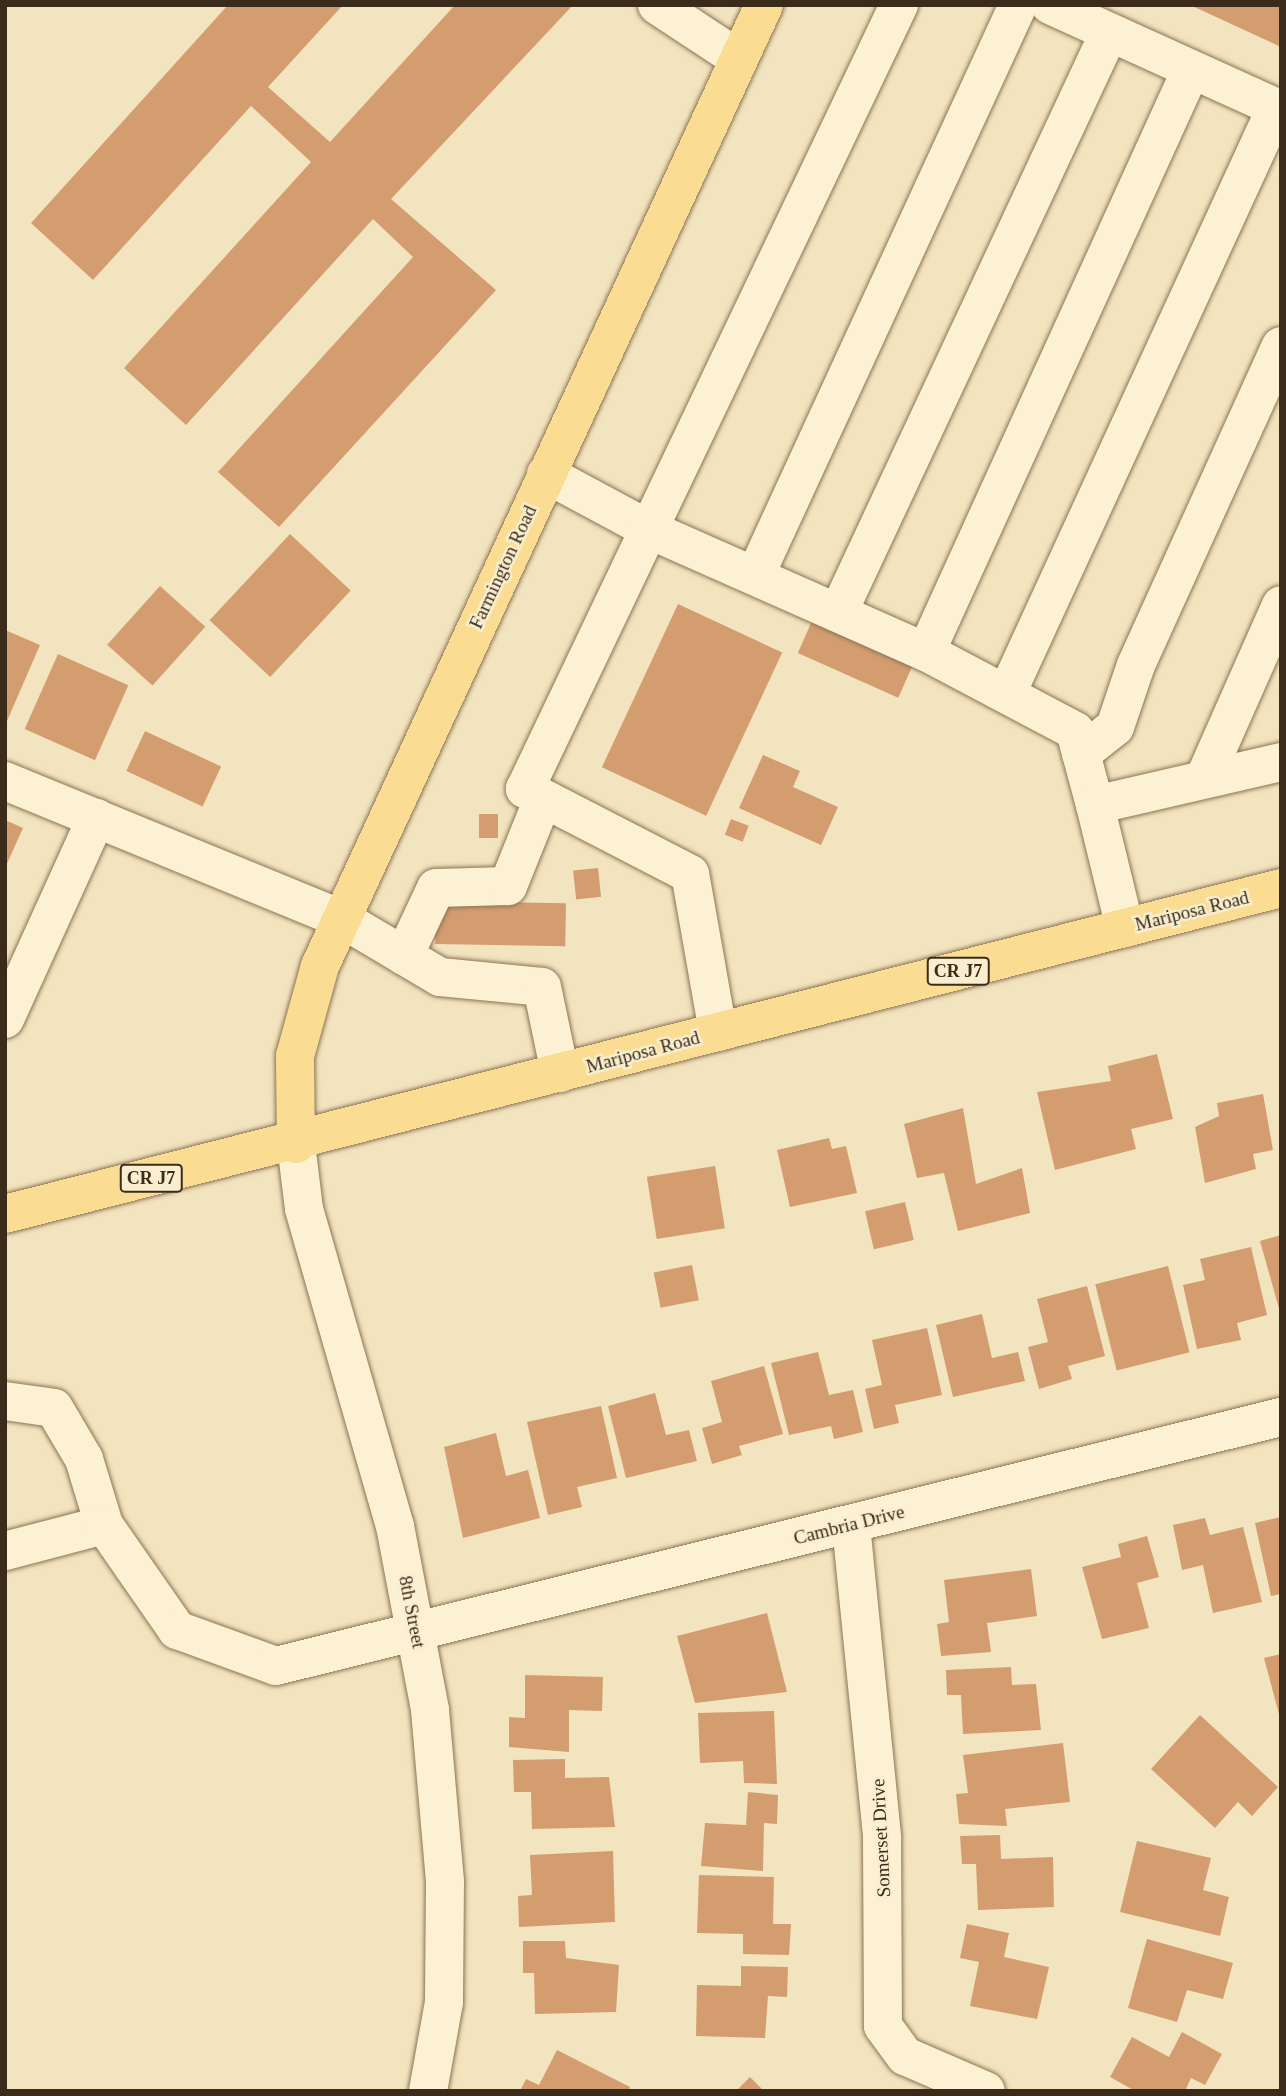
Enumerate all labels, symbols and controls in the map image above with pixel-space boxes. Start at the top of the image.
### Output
street label: Farmington Road [464,502,542,632]
street label: Mariposa Road [1133,886,1251,936]
road number: CR J7 [926,956,990,986]
street label: Mariposa Road [584,1026,702,1078]
road number: CR J7 [120,1163,182,1192]
street label: Cambria Drive [791,1500,907,1550]
street label: 8th Street [394,1574,430,1650]
street label: Somerset Drive [867,1778,895,1898]

